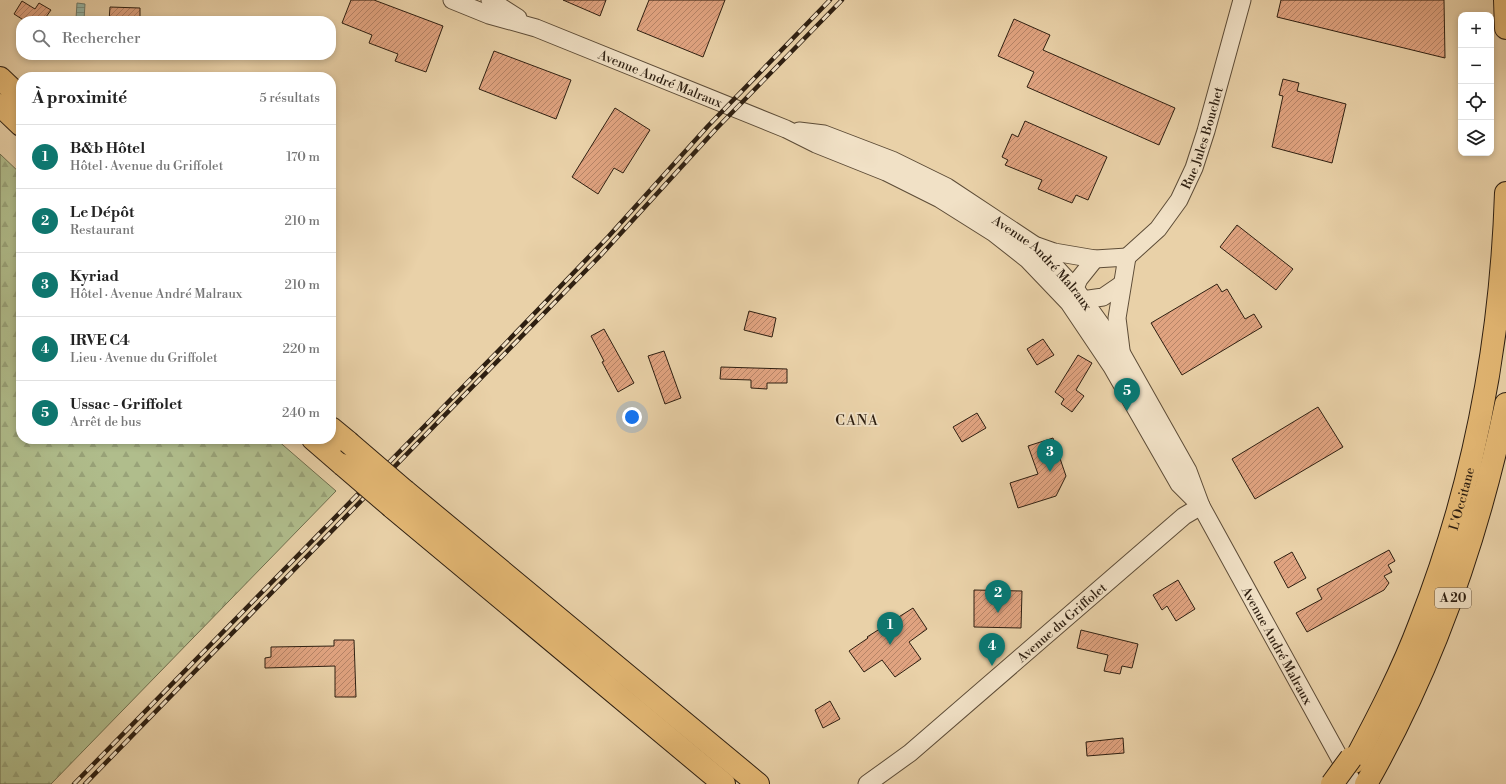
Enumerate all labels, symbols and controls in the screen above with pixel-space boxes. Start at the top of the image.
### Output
map controls [1458,12,1494,156]
button: + [1458,12,1494,48]
search box [16,16,336,60]
icon: search [30,27,52,49]
text: Rechercher [62,29,141,48]
street label: Avenue André Malraux [595,47,725,112]
button: − [1458,48,1494,84]
button: locate [1458,84,1494,120]
street label: Rue Jules Bouchet [1178,85,1227,192]
text: À proximité [32,87,127,109]
text: 5 résultats [259,90,320,106]
button: layers [1458,120,1494,156]
text: B&b Hôtel [70,139,145,158]
text: 1 [42,149,48,165]
text: 170 m [286,149,320,165]
text: Hôtel · Avenue du Griffolet [70,158,223,174]
text: Le Dépôt [70,203,134,222]
street label: Avenue André Malraux [988,212,1095,314]
text: 2 [41,213,49,229]
text: 210 m [285,213,320,229]
text: Restaurant [70,222,135,238]
text: Kyriad [70,267,119,286]
text: 3 [41,277,49,293]
text: 210 m [285,277,320,293]
text: Hôtel · Avenue André Malraux [70,286,242,302]
text: IRVE C4 [70,331,130,350]
text: 4 [41,341,49,357]
text: 220 m [282,341,320,357]
text: Lieu · Avenue du Griffolet [70,350,218,366]
pin: 5 [1114,378,1140,411]
text: Ussac - Griffolet [70,395,182,414]
text: 5 [41,405,49,421]
text: 240 m [282,405,320,421]
your location [622,407,642,427]
district label: CANA [835,412,879,430]
text: Arrêt de bus [70,414,141,430]
pin: 3 [1037,439,1063,472]
street label: L'Occitane [1446,465,1478,532]
pin: 2 [985,580,1011,613]
street label: Avenue du Griffolet [1013,580,1110,667]
street label: Avenue André Malraux [1237,583,1316,708]
road number: A 20 [1435,588,1471,608]
pin: 1 [877,612,903,645]
pin: 4 [979,633,1005,666]

